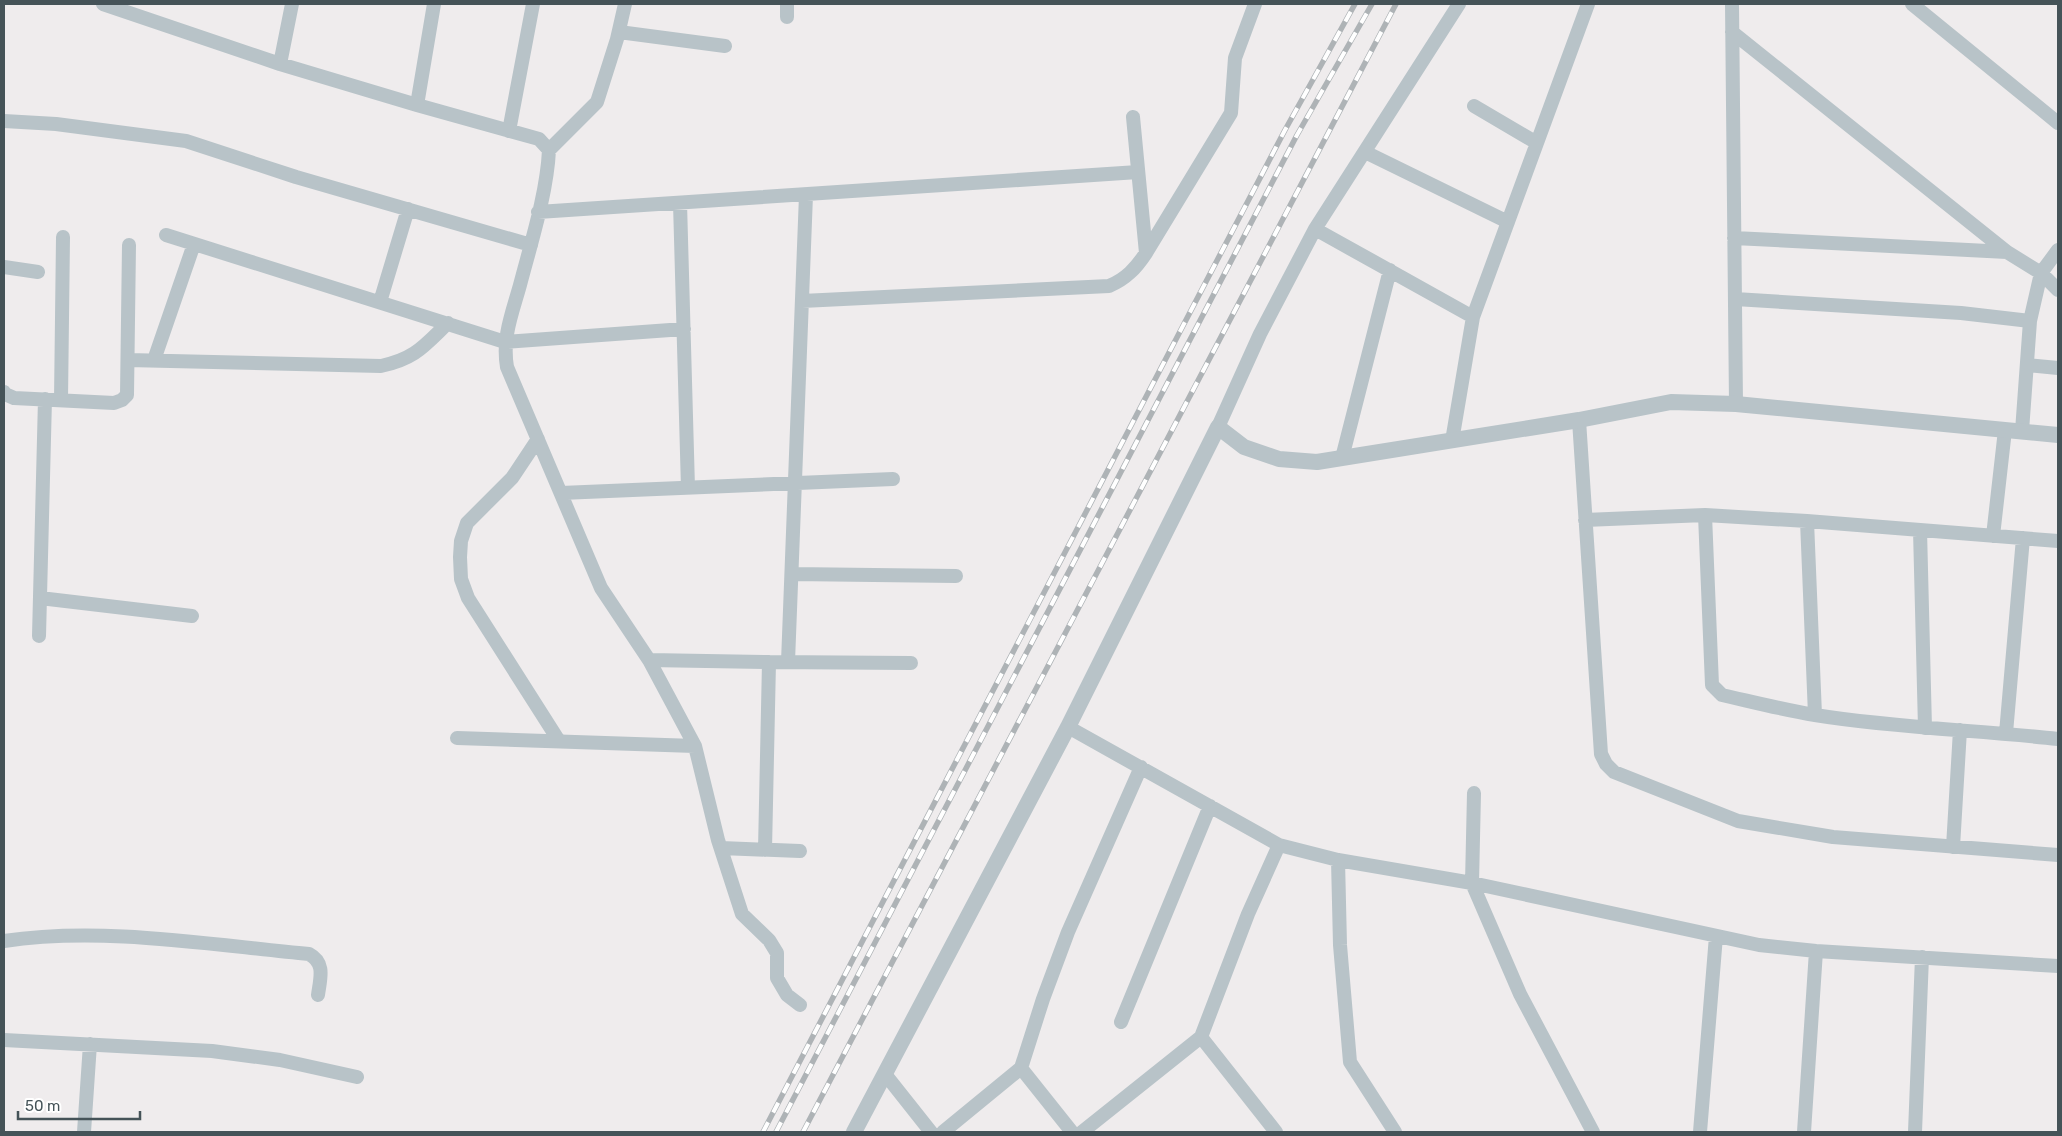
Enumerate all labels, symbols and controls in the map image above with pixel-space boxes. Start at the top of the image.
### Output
scale bar [18,1088,140,1120]
text: 50 m [25,1097,60,1115]

